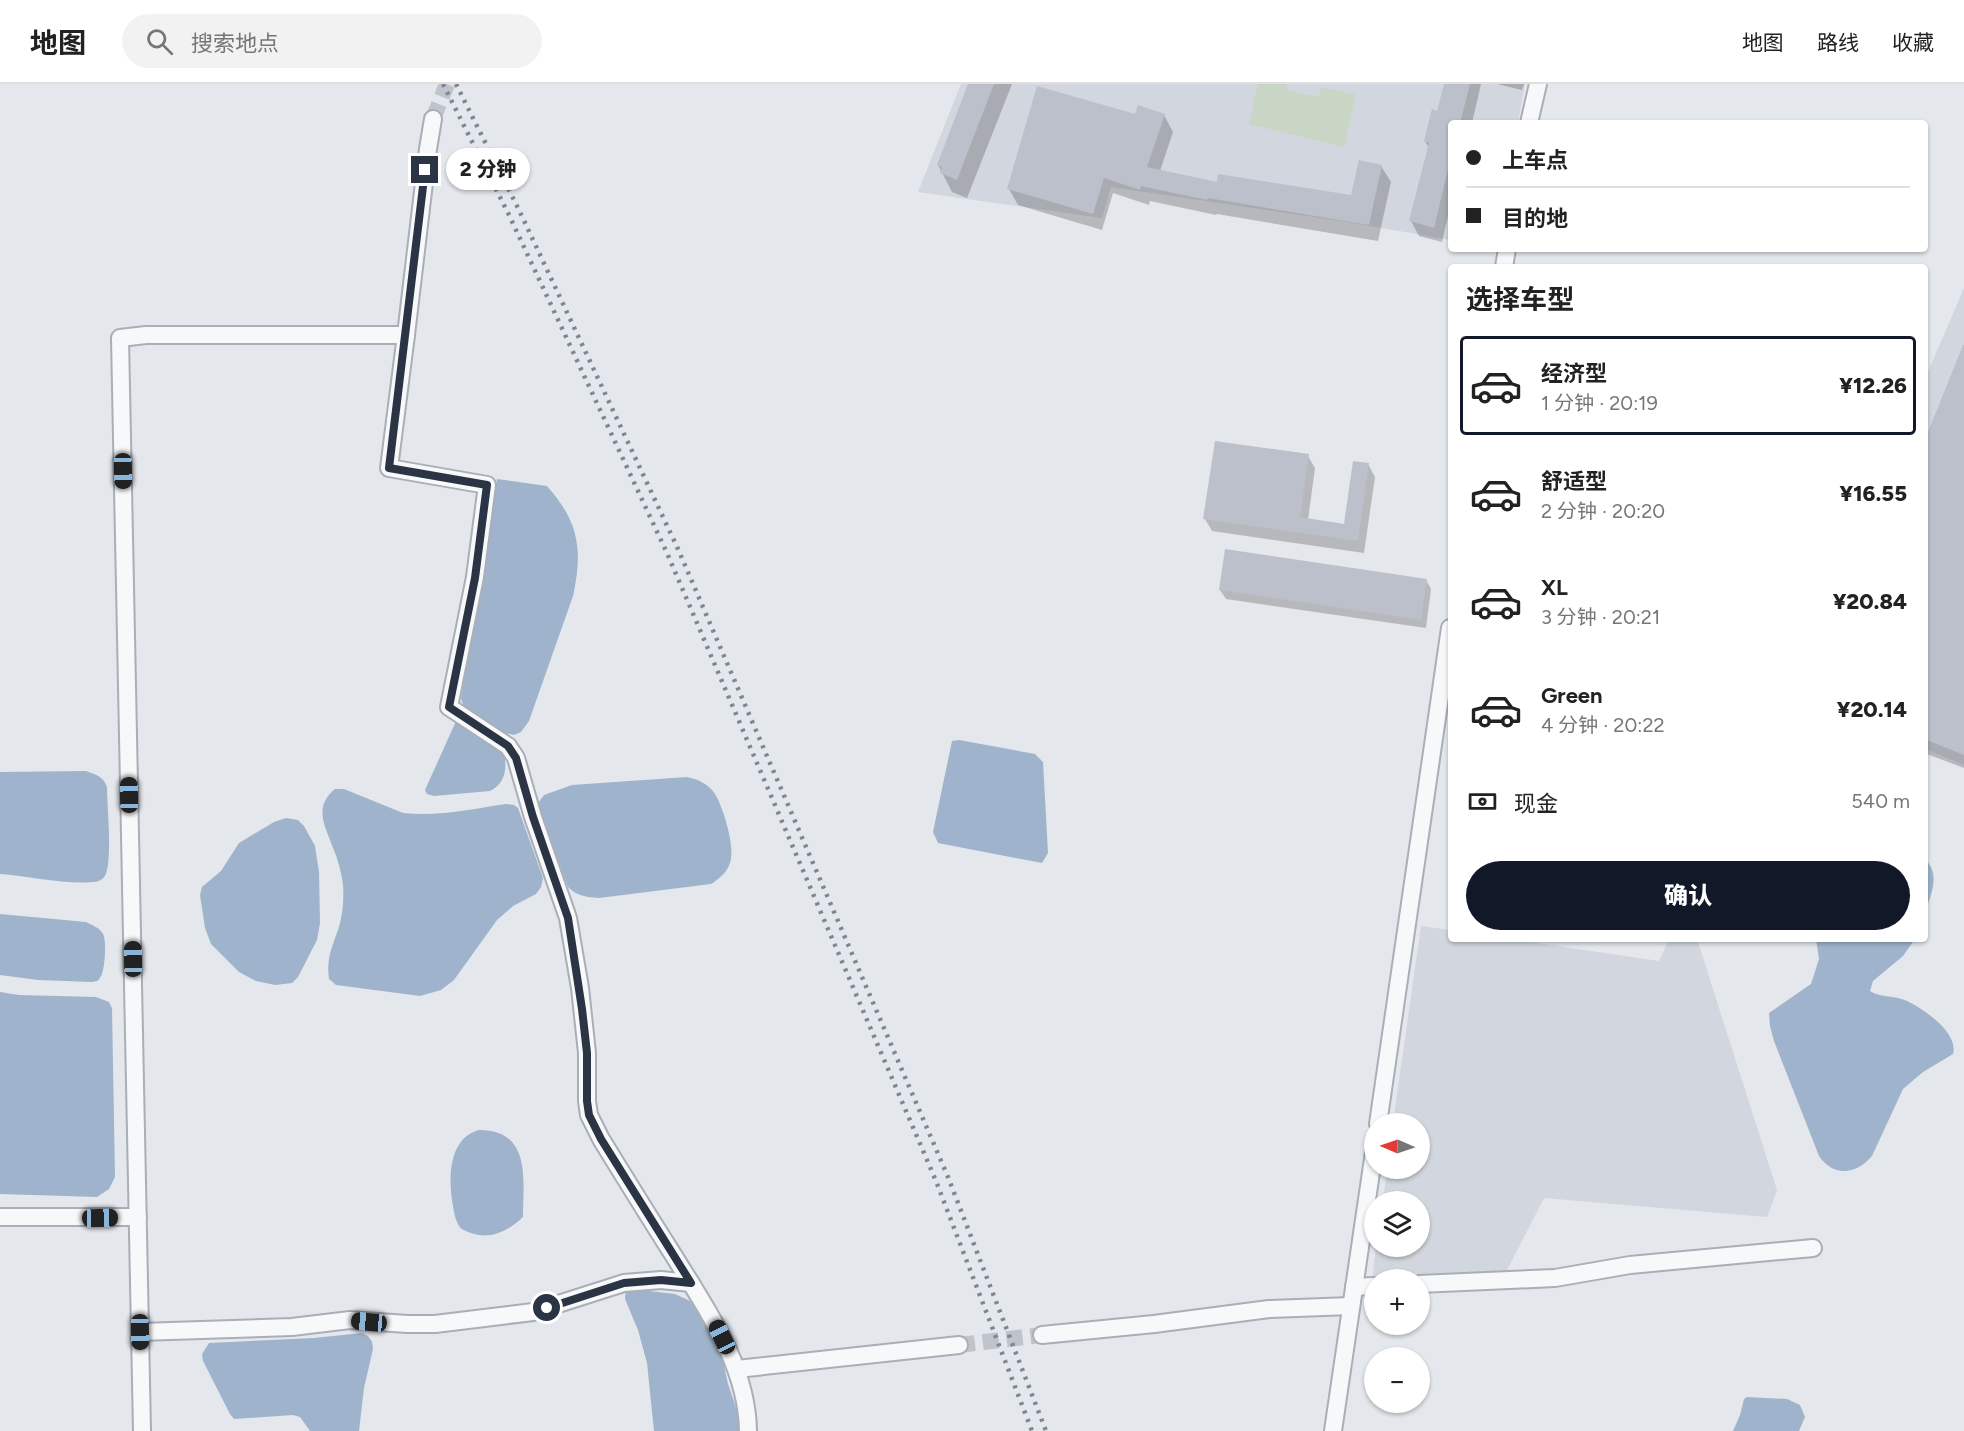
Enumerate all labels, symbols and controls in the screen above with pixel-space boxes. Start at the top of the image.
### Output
search box [122,14,542,68]
icon: search [143,25,176,58]
text: 地图 [30,26,86,60]
text: 搜索地点 [191,30,279,57]
text: 地图 [1742,30,1784,55]
text: 路线 [1817,30,1859,55]
text: 收藏 [1892,30,1934,55]
text: 上车点 [1502,147,1568,174]
callout: 2 分钟 [446,149,530,191]
route end [411,156,438,183]
text: 2 分钟 [460,157,516,181]
text: 目的地 [1502,205,1568,232]
text: 选择车型 [1466,283,1574,316]
icon: car [1469,359,1523,413]
text: 经济型 [1541,360,1607,387]
text: ¥12.26 [1839,372,1907,399]
text: 1 分钟 · 20:19 [1541,391,1658,415]
car [114,453,132,489]
icon: car [1469,467,1523,521]
text: 舒适型 [1541,468,1607,495]
text: ¥16.55 [1840,480,1907,507]
text: 2 分钟 · 20:20 [1541,499,1665,523]
text: XL [1541,574,1568,601]
icon: car [1469,575,1523,629]
text: ¥20.84 [1833,588,1907,615]
text: 3 分钟 · 20:21 [1541,605,1660,629]
text: Green [1541,682,1603,709]
icon: car [1469,683,1523,737]
text: ¥20.14 [1837,696,1907,723]
text: 4 分钟 · 20:22 [1541,713,1665,737]
car [120,777,138,813]
icon: cash [1466,785,1499,818]
text: 540 m [1851,789,1910,813]
text: 现金 [1514,790,1558,817]
button: 确认 [1466,861,1910,930]
car [124,941,142,977]
north arrow [1364,1113,1430,1179]
map controls [1364,1113,1430,1413]
button: layers [1364,1191,1430,1257]
car [82,1209,118,1227]
button: + [1364,1269,1430,1335]
route start [533,1294,560,1321]
car [350,1311,388,1333]
car [131,1314,149,1350]
car [706,1317,738,1357]
button: − [1364,1347,1430,1413]

